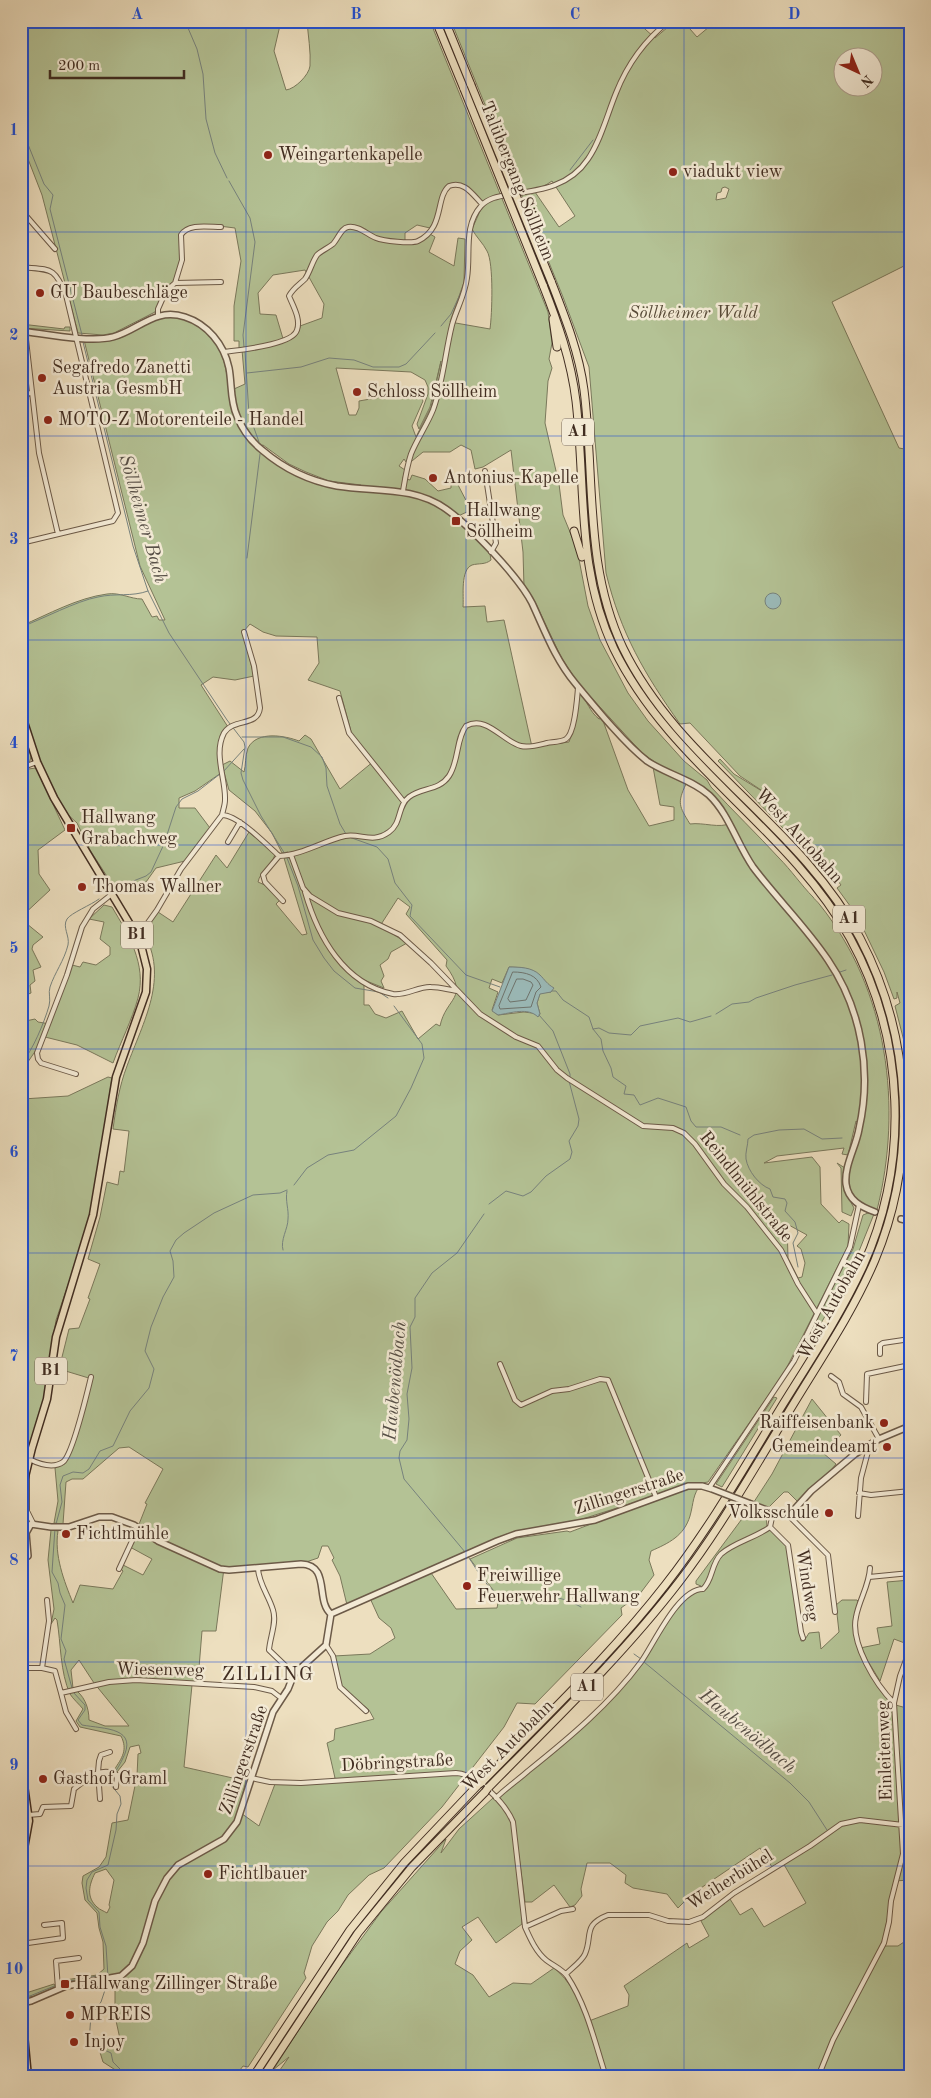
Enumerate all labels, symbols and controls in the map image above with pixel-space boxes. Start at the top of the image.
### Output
text: A [131,7,143,23]
text: B [350,7,362,23]
text: C [570,7,580,23]
text: D [788,7,800,23]
scale bar [50,48,184,80]
north arrow [834,48,884,98]
text: 200 m [58,59,100,74]
text: N [857,72,875,90]
street label: Talübergang Söllheim [477,99,557,263]
text: 1 [9,123,19,139]
place label: Weingartenkapelle [278,146,423,164]
marker: Weingartenkapelle [262,149,274,161]
place label: viadukt view [683,163,783,181]
marker: viadukt view [667,166,679,178]
place label: GU Baubeschläge [50,284,188,302]
marker: GU Baubeschläge [34,287,46,299]
park label: Söllheimer Wald [628,304,758,322]
text: 2 [9,328,19,344]
place label: Segafredo Zanetti Austria GesmbH [52,359,191,398]
marker: Segafredo Zanetti Austria GesmbH [36,372,48,384]
place label: Schloss Söllheim [367,383,497,401]
marker: Schloss Söllheim [351,386,363,398]
place label: MOTO-Z Motorenteile - Handel [58,411,304,429]
marker: MOTO-Z Motorenteile - Handel [42,414,54,426]
road number: A1 [562,418,594,446]
water label: Söllheimer Bach [115,452,170,586]
place label: Antonius-Kapelle [443,469,578,487]
marker: Antonius-Kapelle [427,472,439,484]
place label: Hallwang Söllheim [466,502,541,541]
marker: Hallwang Söllheim [450,515,462,527]
text: 3 [9,532,19,548]
text: 4 [9,736,19,752]
street label: West Autobahn [752,785,846,887]
place label: Hallwang Grabachweg [81,809,177,848]
marker: Hallwang Grabachweg [65,822,77,834]
place label: Thomas Wallner [92,878,222,896]
marker: Thomas Wallner [76,881,88,893]
road number: A1 [833,906,865,932]
road number: B1 [121,922,153,948]
text: 5 [9,941,19,957]
street label: Reindlmühlstraße [696,1128,796,1246]
text: 6 [9,1145,19,1161]
street label: West Autobahn [795,1247,869,1362]
water label: Haubenödbach [381,1320,411,1443]
text: 7 [9,1349,19,1365]
road number: B1 [35,1358,67,1384]
place label: Raiffeisenbank [759,1414,874,1432]
marker: Raiffeisenbank [878,1417,890,1429]
place label: Gemeindeamt [771,1438,877,1456]
marker: Gemeindeamt [881,1441,893,1453]
street label: Zillingerstraße [572,1466,686,1518]
place label: Volksschule [728,1504,819,1522]
marker: Volksschule [823,1507,835,1519]
place label: Fichtlmühle [76,1525,169,1543]
marker: Fichtlmühle [60,1528,72,1540]
street label: Windweg [792,1547,822,1623]
text: 8 [9,1553,19,1569]
place label: Freiwillige Feuerwehr Hallwang [477,1567,640,1606]
marker: Freiwillige Feuerwehr Hallwang [461,1580,473,1592]
street label: Wiesenweg [116,1660,205,1680]
district label: ZILLING [222,1665,314,1685]
road number: A1 [571,1674,603,1700]
water label: Haubenödbach [694,1686,799,1778]
street label: West Autobahn [459,1697,557,1795]
street label: Einleitenweg [874,1700,896,1801]
street label: Zillingerstraße [217,1703,271,1817]
street label: Döbringstraße [341,1751,453,1775]
text: 9 [9,1758,19,1774]
place label: Gasthof Graml [53,1770,167,1788]
marker: Gasthof Graml [37,1773,49,1785]
street label: Weiherbühel [684,1846,776,1914]
place label: Fichtlbauer [218,1865,308,1883]
marker: Fichtlbauer [202,1868,214,1880]
text: 10 [5,1962,23,1978]
place label: Hallwang Zillinger Straße [75,1975,277,1993]
marker: Hallwang Zillinger Straße [59,1978,71,1990]
place label: MPREIS [80,2006,151,2024]
marker: MPREIS [64,2009,76,2021]
place label: Injoy [84,2033,125,2051]
marker: Injoy [68,2036,80,2048]

